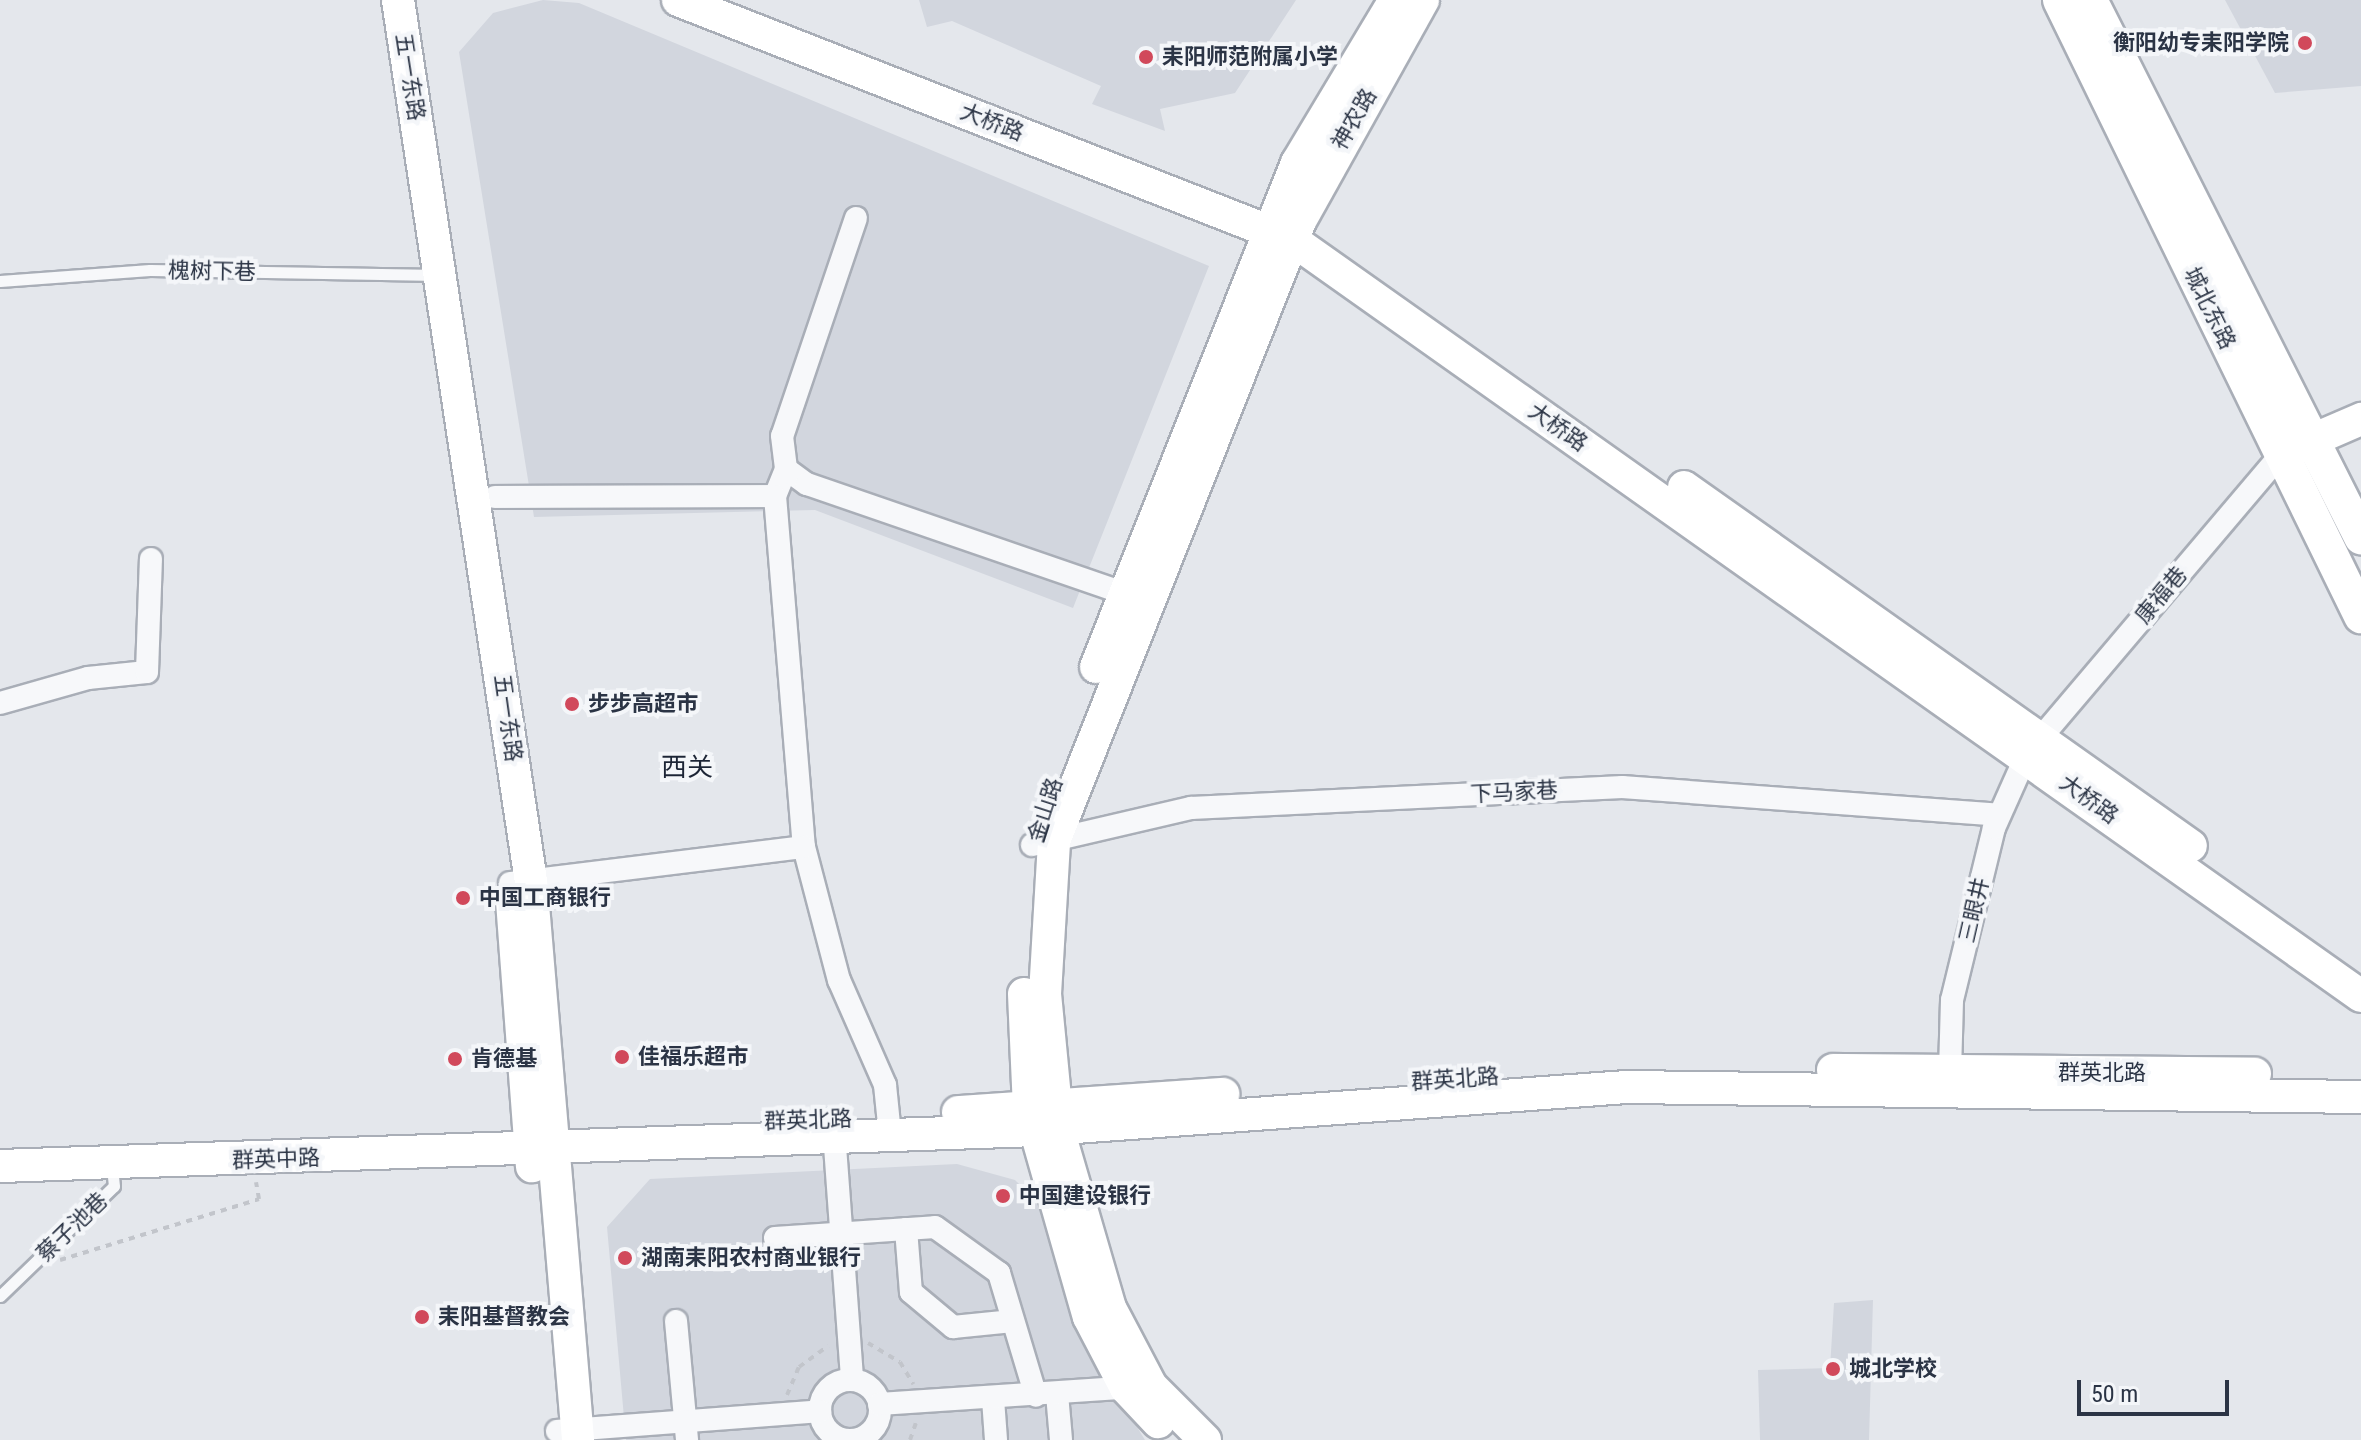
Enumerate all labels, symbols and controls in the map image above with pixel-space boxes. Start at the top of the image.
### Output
place label: 衡阳幼专耒阳学院 [2113,30,2289,56]
street label: 五一东路 [390,31,430,123]
marker: 衡阳幼专耒阳学院 [2296,34,2314,52]
place label: 耒阳师范附属小学 [1162,44,1338,70]
marker: 耒阳师范附属小学 [1137,48,1155,66]
street label: 神农路 [1326,84,1382,154]
street label: 大桥路 [956,98,1028,146]
street label: 槐树下巷 [168,257,256,285]
street label: 城北东路 [2179,263,2241,353]
street label: 大桥路 [1523,397,1593,457]
street label: 康福巷 [2130,561,2192,629]
street label: 五一东路 [489,673,527,763]
place label: 步步高超市 [588,691,698,717]
marker: 步步高超市 [563,695,581,713]
district label: 西关 [661,752,713,784]
street label: 大桥路 [2055,769,2123,829]
street label: 金山路 [1022,775,1068,845]
street label: 下马家巷 [1469,777,1559,807]
street label: 三眼井 [1954,875,1994,945]
place label: 中国工商银行 [479,885,611,911]
marker: 中国工商银行 [454,889,472,907]
place label: 佳福乐超市 [638,1044,748,1070]
place label: 肯德基 [471,1046,537,1072]
marker: 佳福乐超市 [613,1048,631,1066]
marker: 肯德基 [446,1050,464,1068]
street label: 群英北路 [2058,1060,2146,1086]
street label: 群英北路 [1410,1063,1500,1095]
street label: 群英北路 [764,1105,852,1135]
street label: 群英中路 [232,1144,320,1174]
place label: 中国建设银行 [1019,1183,1151,1209]
street label: 蔡子池巷 [31,1187,113,1267]
marker: 中国建设银行 [994,1187,1012,1205]
place label: 湖南耒阳农村商业银行 [641,1245,861,1271]
marker: 湖南耒阳农村商业银行 [616,1249,634,1267]
place label: 耒阳基督教会 [438,1304,570,1330]
marker: 耒阳基督教会 [413,1308,431,1326]
place label: 城北学校 [1849,1356,1937,1382]
marker: 城北学校 [1824,1360,1842,1378]
scale bar [2081,1364,2233,1414]
text: 50 m [2091,1380,2138,1408]

